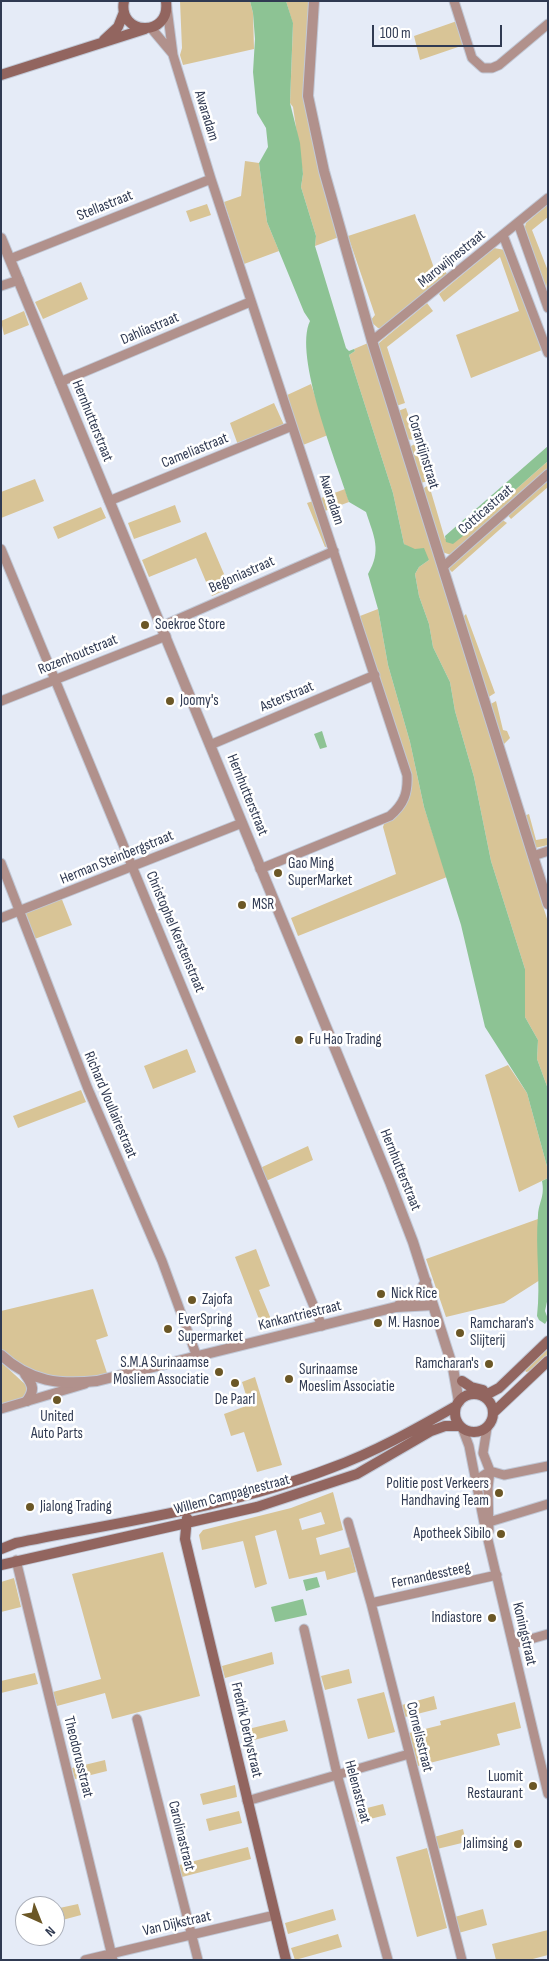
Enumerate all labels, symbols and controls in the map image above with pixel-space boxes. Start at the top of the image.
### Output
scale bar [374,15,504,47]
text: 100 m [380,24,411,43]
street label: Awaradam [190,89,222,143]
street label: Stellastraat [75,187,135,225]
street label: Marowijnestraat [415,226,489,292]
street label: Dahliastraat [118,309,182,349]
street label: Hernhutterstraat [67,378,117,464]
street label: Corantijnstraat [403,413,443,491]
street label: Cameliastraat [159,429,231,473]
street label: Awaradam [314,473,348,527]
street label: Cotticastraat [455,481,517,539]
street label: Begoniastraat [206,553,278,597]
place label: Soekroe Store [155,616,225,634]
marker: Soekroe Store [139,619,151,631]
street label: Rozenhoutstraat [36,631,120,679]
street label: Asterstraat [257,678,317,716]
place label: Joomy's [180,692,219,710]
marker: Joomy's [164,695,176,707]
street label: Hernhutterstraat [222,752,272,838]
street label: Herman Steinbergstraat [58,827,176,889]
place label: Gao Ming SuperMarket [288,855,352,890]
marker: Gao Ming SuperMarket [272,867,284,879]
street label: Christophel Kerstenstraat [141,869,209,995]
place label: MSR [252,896,274,914]
marker: MSR [236,899,248,911]
place label: Fu Hao Trading [309,1031,382,1049]
marker: Fu Hao Trading [293,1034,305,1046]
street label: Richard Voullairestraat [79,1049,141,1161]
street label: Hernhutterstraat [375,1127,425,1213]
place label: Nick Rice [391,1285,437,1303]
marker: Nick Rice [375,1288,387,1300]
place label: Zajofa [202,1291,233,1309]
marker: Zajofa [186,1294,198,1306]
street label: Kankantriestraat [257,1297,343,1335]
place label: EverSpring Supermarket [178,1311,243,1346]
place label: M. Hasnoe [388,1314,440,1332]
place label: Ramcharan's Slijterij [470,1315,534,1350]
marker: M. Hasnoe [372,1317,384,1329]
marker: EverSpring Supermarket [162,1323,174,1335]
marker: Ramcharan's Slijterij [454,1327,466,1339]
place label: S.M.A Surinaamse Mosliem Associatie [113,1354,209,1389]
place label: Ramcharan's [415,1355,479,1373]
marker: Ramcharan's [483,1358,495,1370]
place label: Surinaamse Moeslim Associatie [299,1361,395,1396]
marker: S.M.A Surinaamse Mosliem Associatie [213,1366,225,1378]
marker: Surinaamse Moeslim Associatie [283,1373,295,1385]
marker: De Paarl [229,1377,241,1389]
place label: De Paarl [215,1391,255,1409]
marker: United Auto Parts [51,1394,63,1406]
place label: United Auto Parts [31,1408,83,1443]
street label: Willem Campagnestraat [172,1471,292,1519]
place label: Politie post Verkeers Handhaving Team [386,1475,489,1510]
marker: Politie post Verkeers Handhaving Team [493,1487,505,1499]
place label: Jialong Trading [40,1498,112,1516]
marker: Jialong Trading [24,1501,36,1513]
place label: Apotheek Sibilo [413,1525,491,1543]
marker: Apotheek Sibilo [495,1528,507,1540]
street label: Fernandessteeg [390,1559,472,1593]
street label: Koningstraat [508,1601,540,1667]
place label: Indiastore [432,1609,482,1627]
marker: Indiastore [486,1612,498,1624]
street label: Fredrik Derbystraat [226,1681,266,1779]
street label: Cornelisstraat [402,1700,436,1774]
street label: Theodorusstraat [59,1715,97,1799]
street label: Helenastraat [340,1758,374,1826]
place label: Luomit Restaurant [467,1768,523,1803]
marker: Luomit Restaurant [527,1780,539,1792]
street label: Carolinastraat [164,1799,198,1873]
place label: Jalimsing [463,1835,508,1853]
marker: Jalimsing [512,1838,524,1850]
north arrow [15,1896,65,1946]
street label: Van Dijkstraat [141,1907,213,1941]
text: N [41,1923,59,1940]

